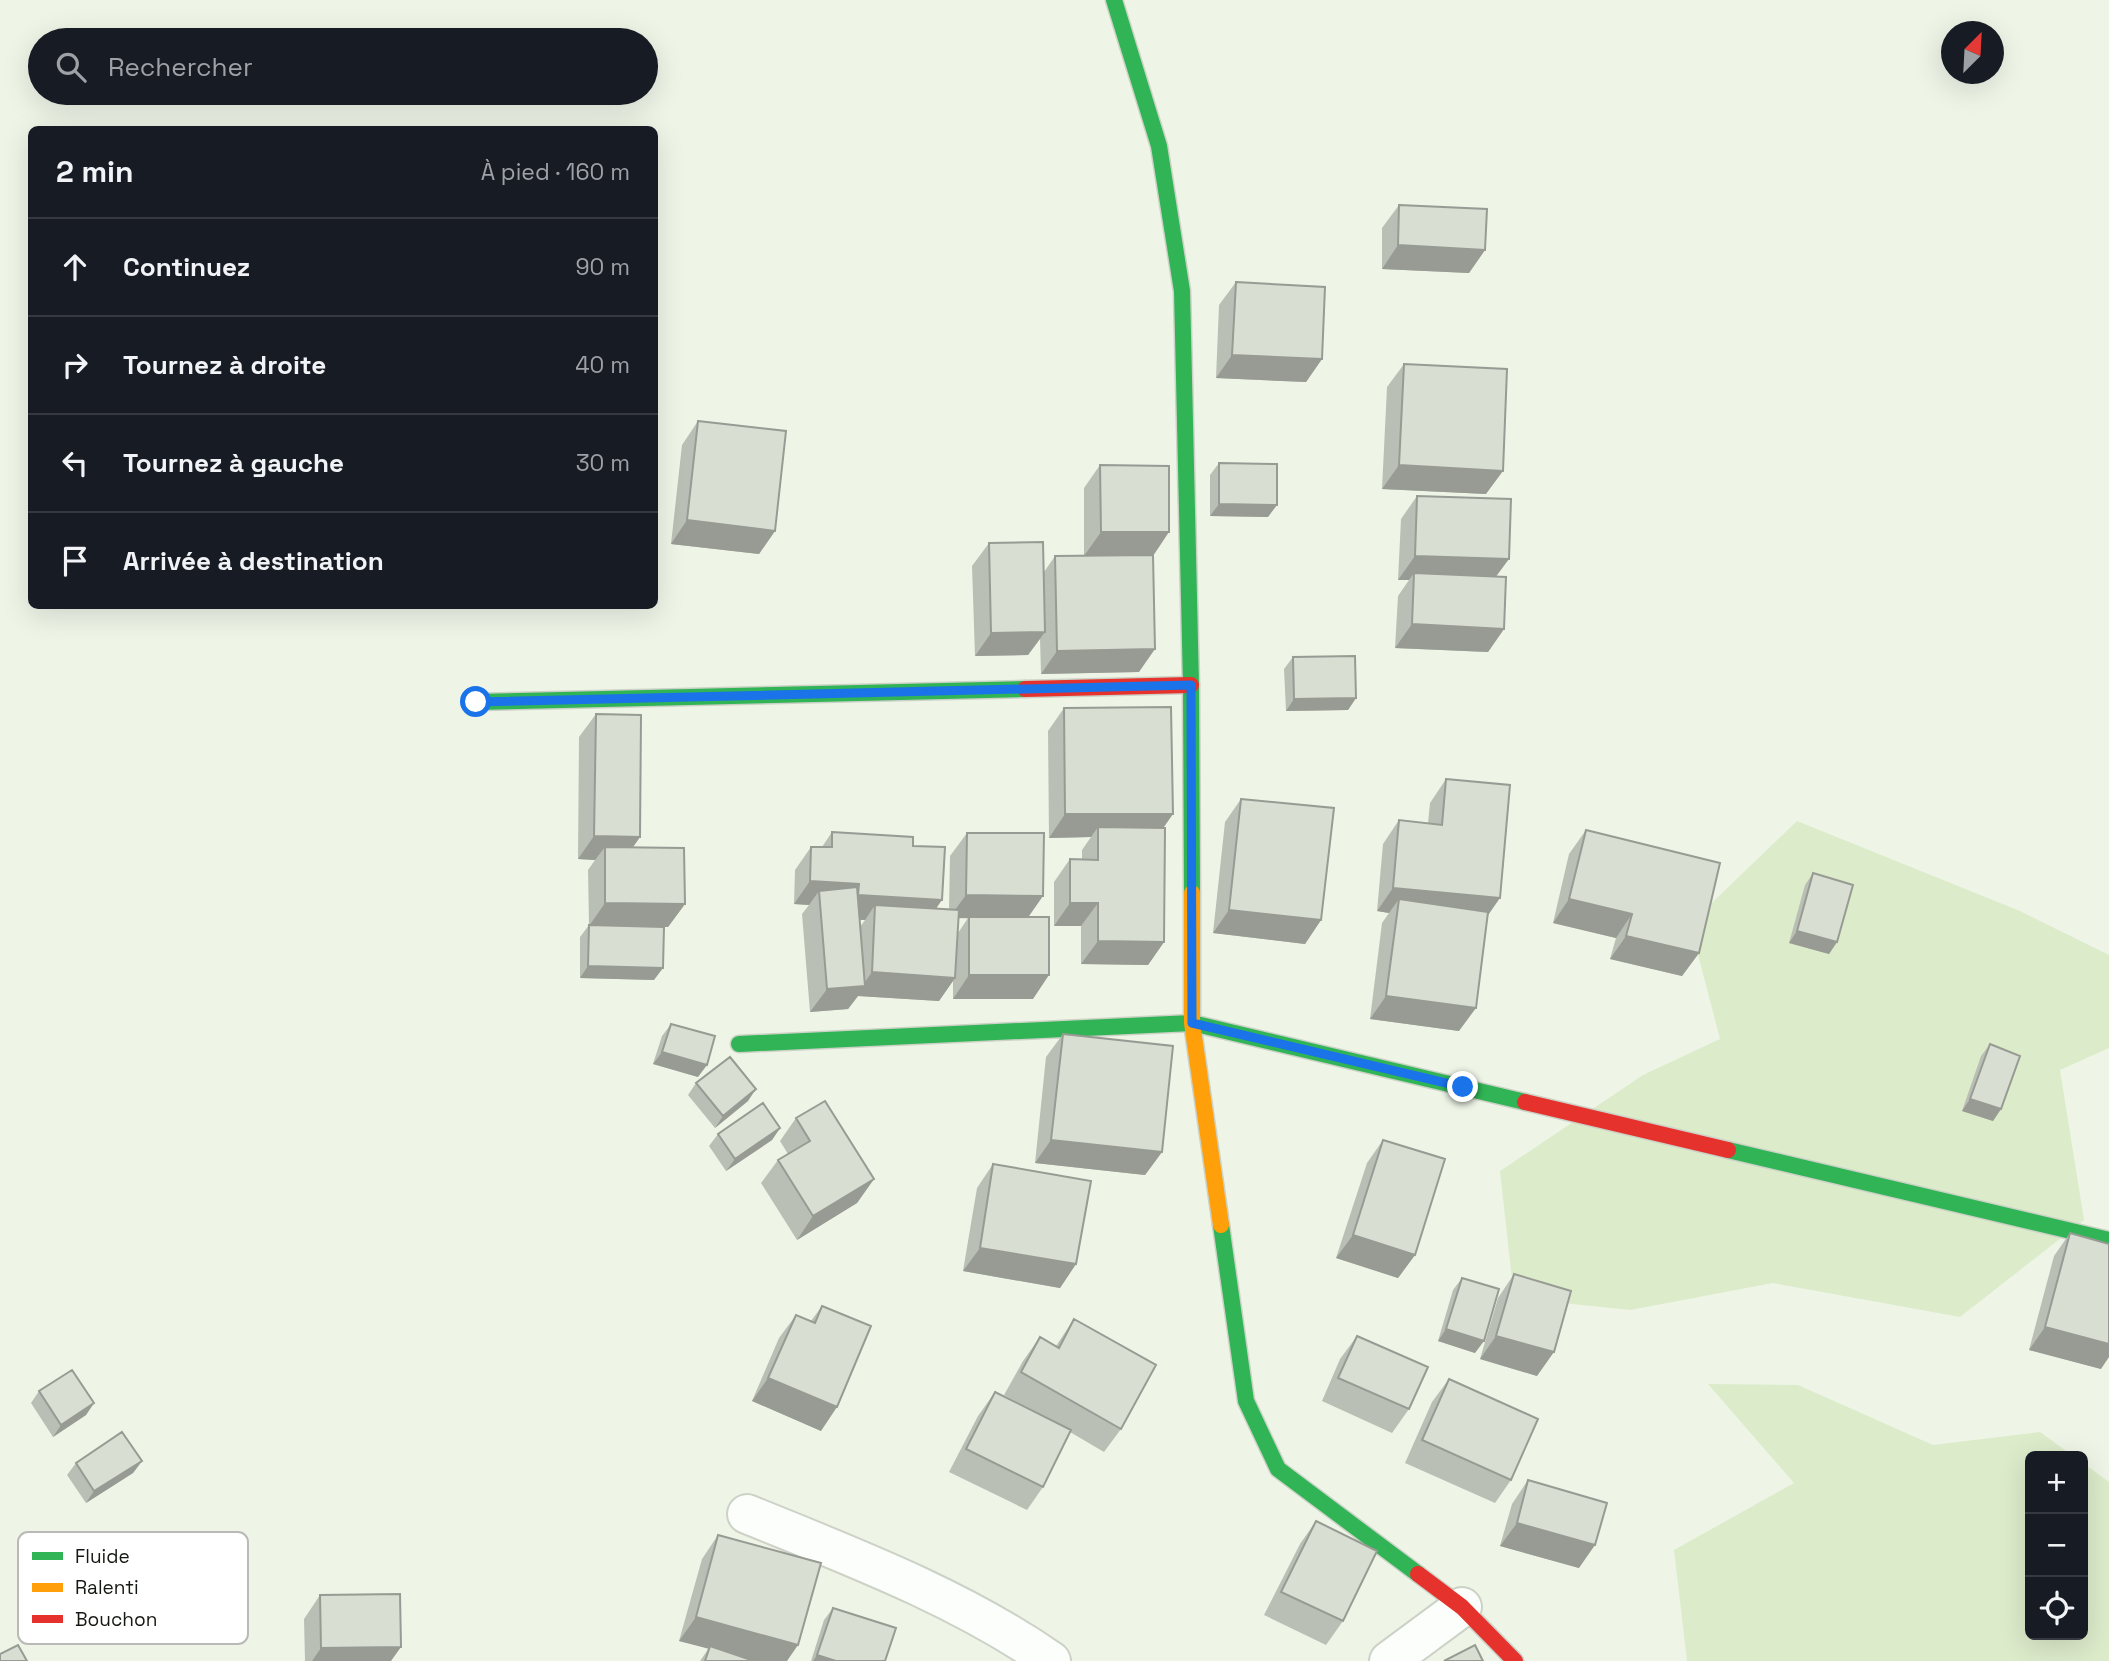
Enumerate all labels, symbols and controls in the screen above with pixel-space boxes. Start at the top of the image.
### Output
north arrow [1941,21,2004,84]
search box [28,28,658,105]
icon: search [52,48,90,86]
text: Rechercher [108,50,253,84]
text: 2 min [56,152,134,191]
text: À pied · 160 m [481,157,630,187]
icon: ahead [56,248,94,286]
text: Continuez [123,250,250,284]
text: 90 m [575,252,630,282]
icon: right [56,346,94,384]
text: Tournez à droite [123,348,326,382]
text: 40 m [575,350,630,380]
icon: left [56,444,94,482]
text: Tournez à gauche [123,446,344,480]
text: 30 m [576,448,630,478]
icon: arrive [56,542,94,580]
text: Arrivée à destination [123,544,384,578]
route start [460,686,491,717]
route end [1447,1071,1478,1102]
map controls [2025,1451,2088,1640]
button: + [2025,1451,2088,1514]
button: − [2025,1514,2088,1577]
legend [18,1532,248,1644]
text: Fluide [75,1544,130,1569]
text: Ralenti [75,1575,139,1600]
button: locate [2025,1577,2088,1640]
text: Bouchon [75,1607,157,1632]

